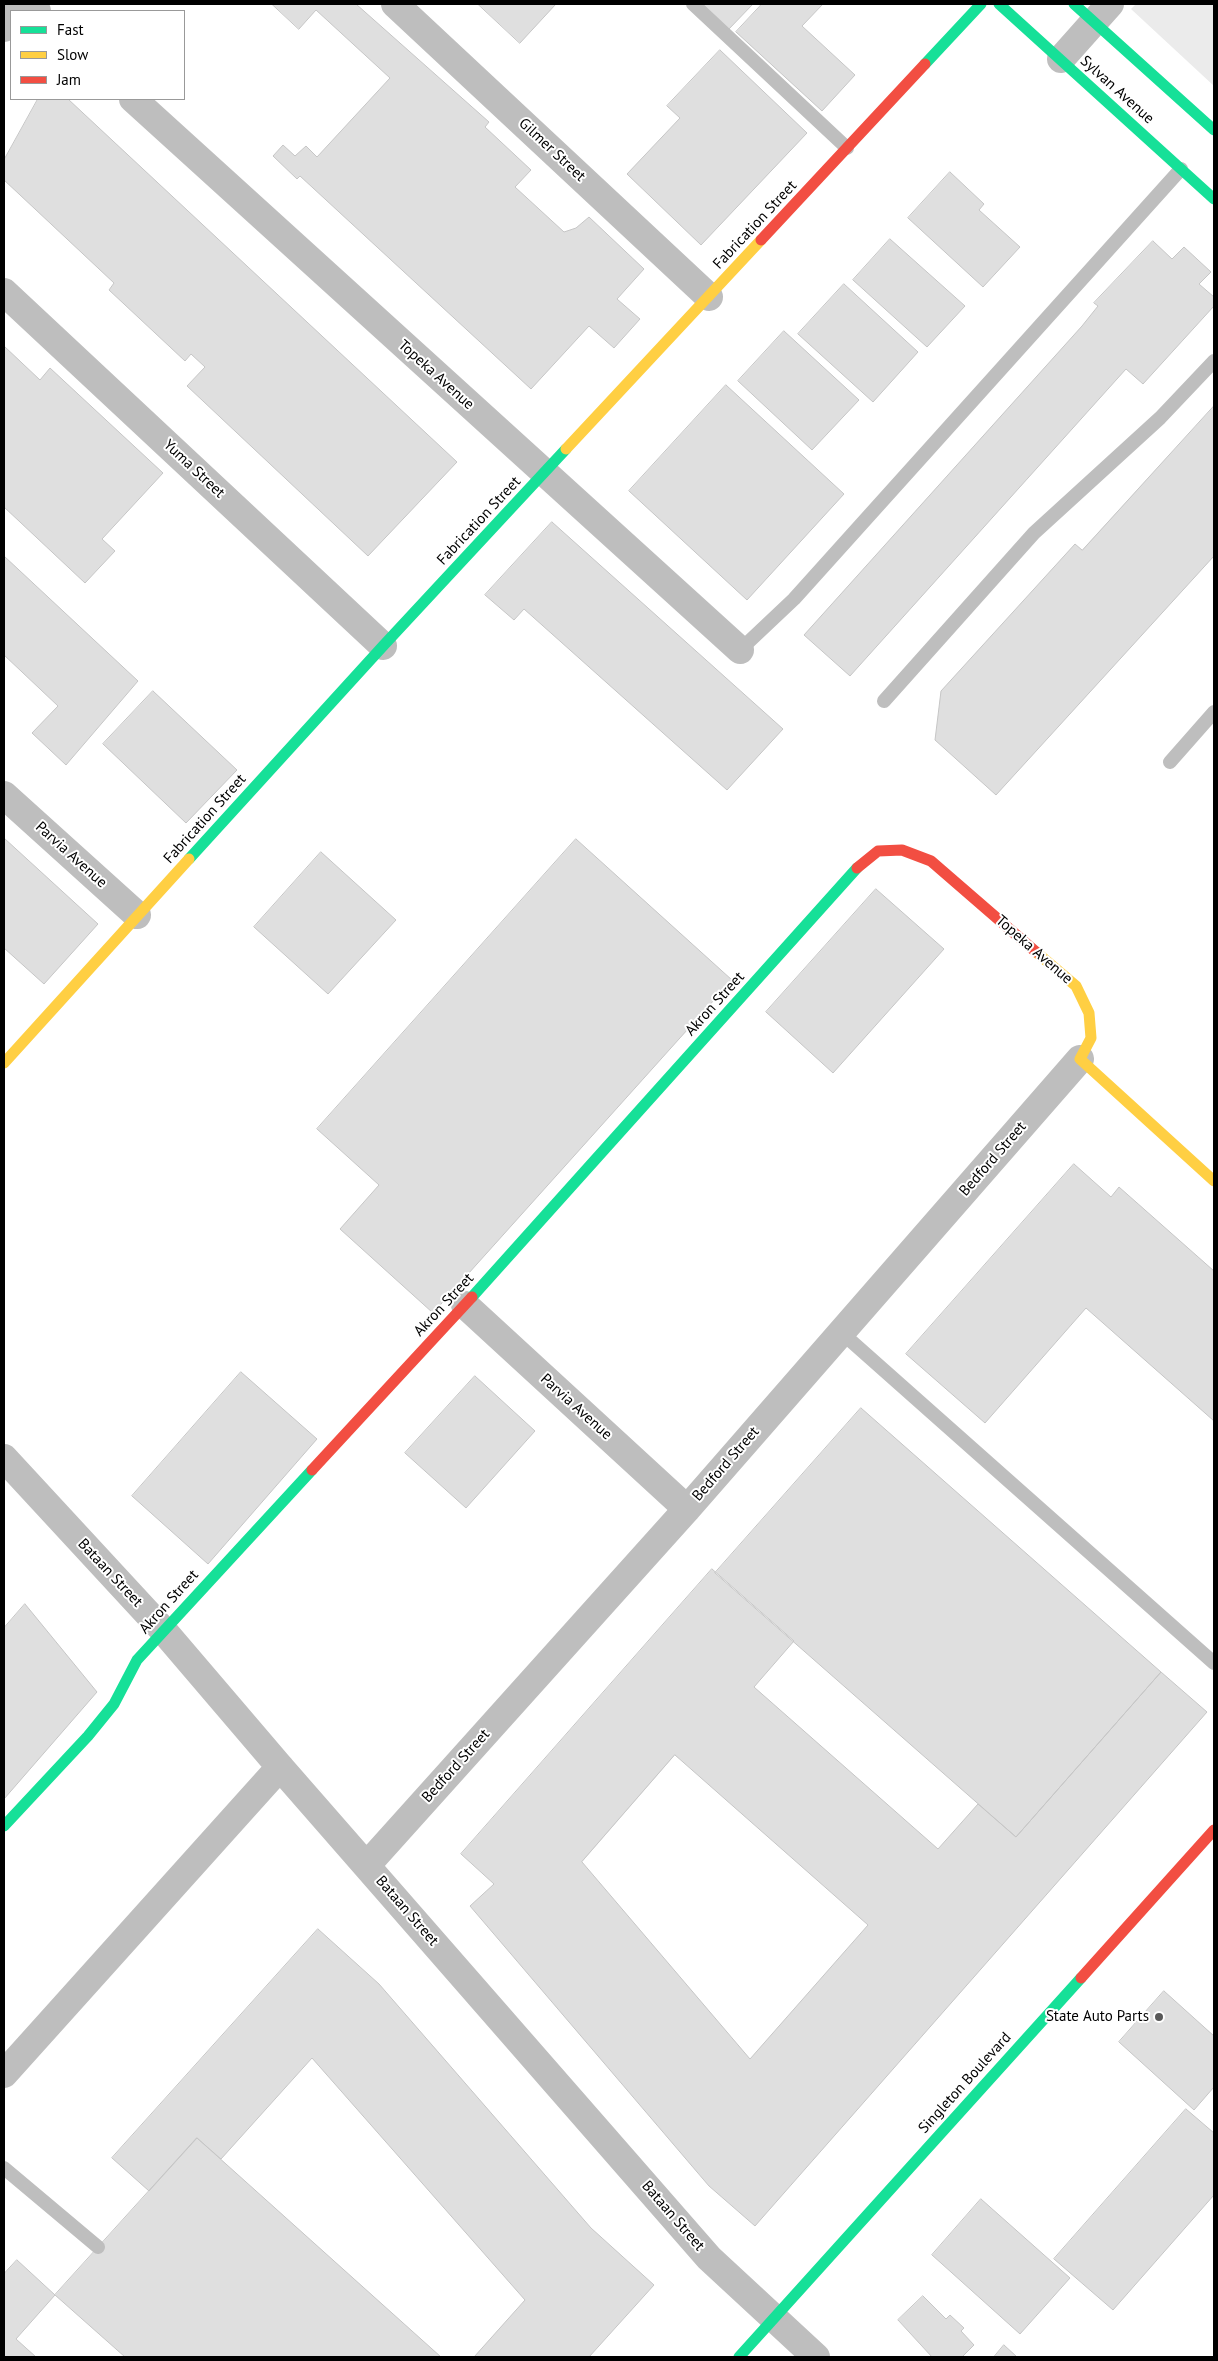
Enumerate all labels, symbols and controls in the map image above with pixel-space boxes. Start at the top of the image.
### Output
legend [10,10,185,100]
text: Fast [57,20,84,39]
text: Slow [57,45,88,64]
street label: Sylvan Avenue [1076,52,1158,128]
text: Jam [57,70,81,89]
street label: Gilmer Street [515,115,589,185]
street label: Fabrication Street [709,177,801,273]
street label: Topeka Avenue [394,336,478,414]
street label: Yuma Street [160,436,228,502]
street label: Fabrication Street [433,473,525,569]
street label: Fabrication Street [160,771,250,867]
street label: Parvia Avenue [32,818,110,892]
street label: Topeka Avenue [992,912,1076,988]
street label: Akron Street [682,968,748,1040]
street label: Bedford Street [956,1118,1030,1200]
street label: Akron Street [410,1270,478,1340]
street label: Parvia Avenue [537,1370,615,1444]
street label: Bedford Street [689,1423,763,1505]
street label: Bataan Street [74,1535,146,1611]
street label: Akron Street [136,1566,202,1638]
street label: Bedford Street [418,1726,494,1806]
street label: Bataan Street [372,1872,442,1950]
place label: State Auto Parts [1046,2008,1149,2026]
marker: State Auto Parts [1153,2011,1165,2023]
street label: Singleton Boulevard [915,2029,1015,2137]
street label: Bataan Street [638,2177,708,2255]

